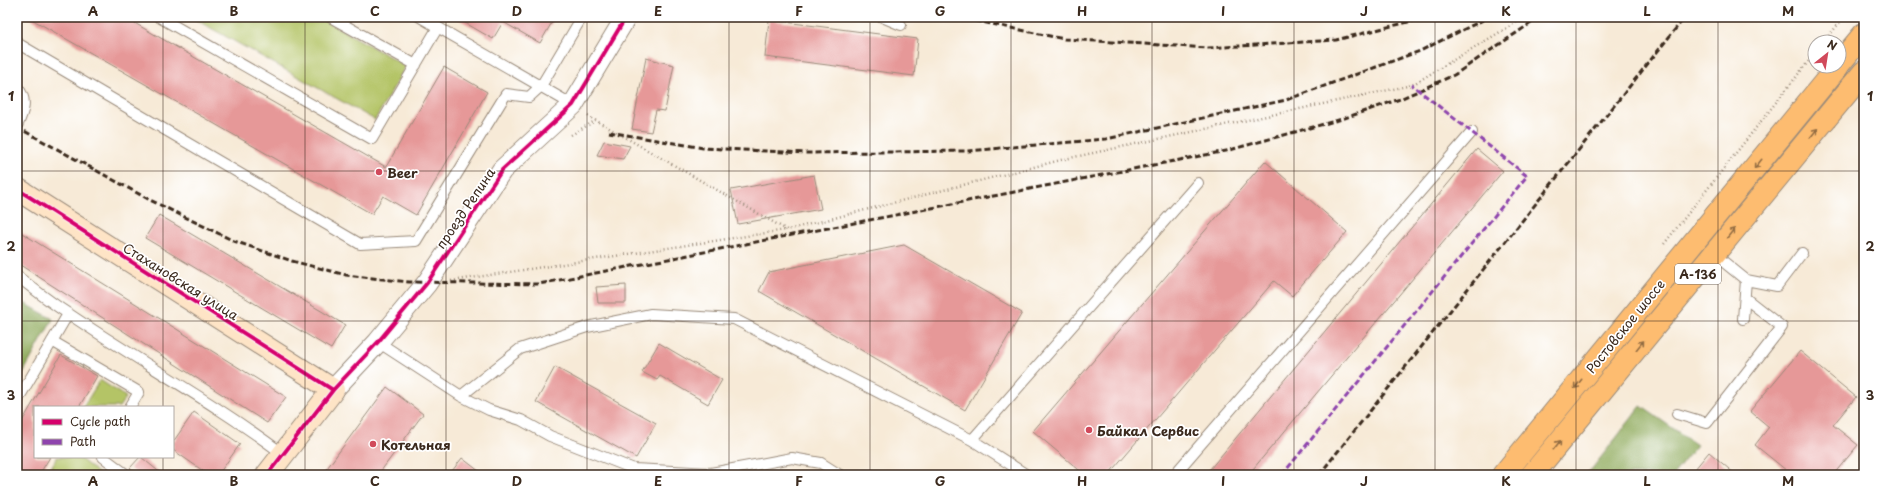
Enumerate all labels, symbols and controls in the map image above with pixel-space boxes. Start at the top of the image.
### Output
text: A [88,1,98,20]
text: B [230,1,239,20]
text: C [370,1,380,20]
text: D [512,1,522,20]
text: E [654,1,662,20]
text: F [795,1,803,20]
text: G [935,1,945,20]
text: H [1077,1,1087,20]
text: I [1221,1,1225,20]
text: J [1360,1,1368,20]
text: K [1501,1,1511,20]
text: L [1643,1,1651,20]
text: M [1782,1,1794,20]
north arrow [1807,34,1847,74]
text: N [1824,35,1841,55]
text: 1 [8,86,14,105]
text: 1 [1867,86,1873,105]
one-way arrow [1809,128,1818,138]
one-way arrow [1753,158,1762,169]
place label: Beer [387,163,418,182]
street label: проезд Репина [431,163,500,252]
marker: Beer [374,167,384,177]
one-way arrow [1727,228,1736,239]
text: 2 [6,236,16,255]
text: 2 [1865,236,1875,255]
street label: Стахановская улица [120,238,243,325]
road number: А-136 [1675,264,1721,284]
street label: Ростовское шоссе [1581,275,1669,377]
one-way arrow [1635,339,1644,350]
one-way arrow [1573,378,1582,389]
text: 3 [7,385,16,404]
text: 3 [1866,385,1875,404]
legend [34,406,174,458]
text: Cycle path [70,412,131,430]
place label: Байкал Сервис [1097,421,1199,440]
marker: Байкал Сервис [1084,425,1094,435]
text: Path [70,432,96,450]
place label: Котельная [381,435,451,454]
marker: Котельная [368,439,378,449]
one-way arrow [1553,439,1562,450]
text: A [88,471,98,490]
text: B [230,471,239,490]
text: C [370,471,380,490]
text: D [512,471,522,490]
text: E [654,471,662,490]
text: F [795,471,803,490]
text: G [935,471,945,490]
text: H [1077,471,1087,490]
text: I [1221,471,1225,490]
text: J [1360,471,1368,490]
text: K [1501,471,1511,490]
text: L [1643,471,1651,490]
text: M [1782,471,1794,490]

